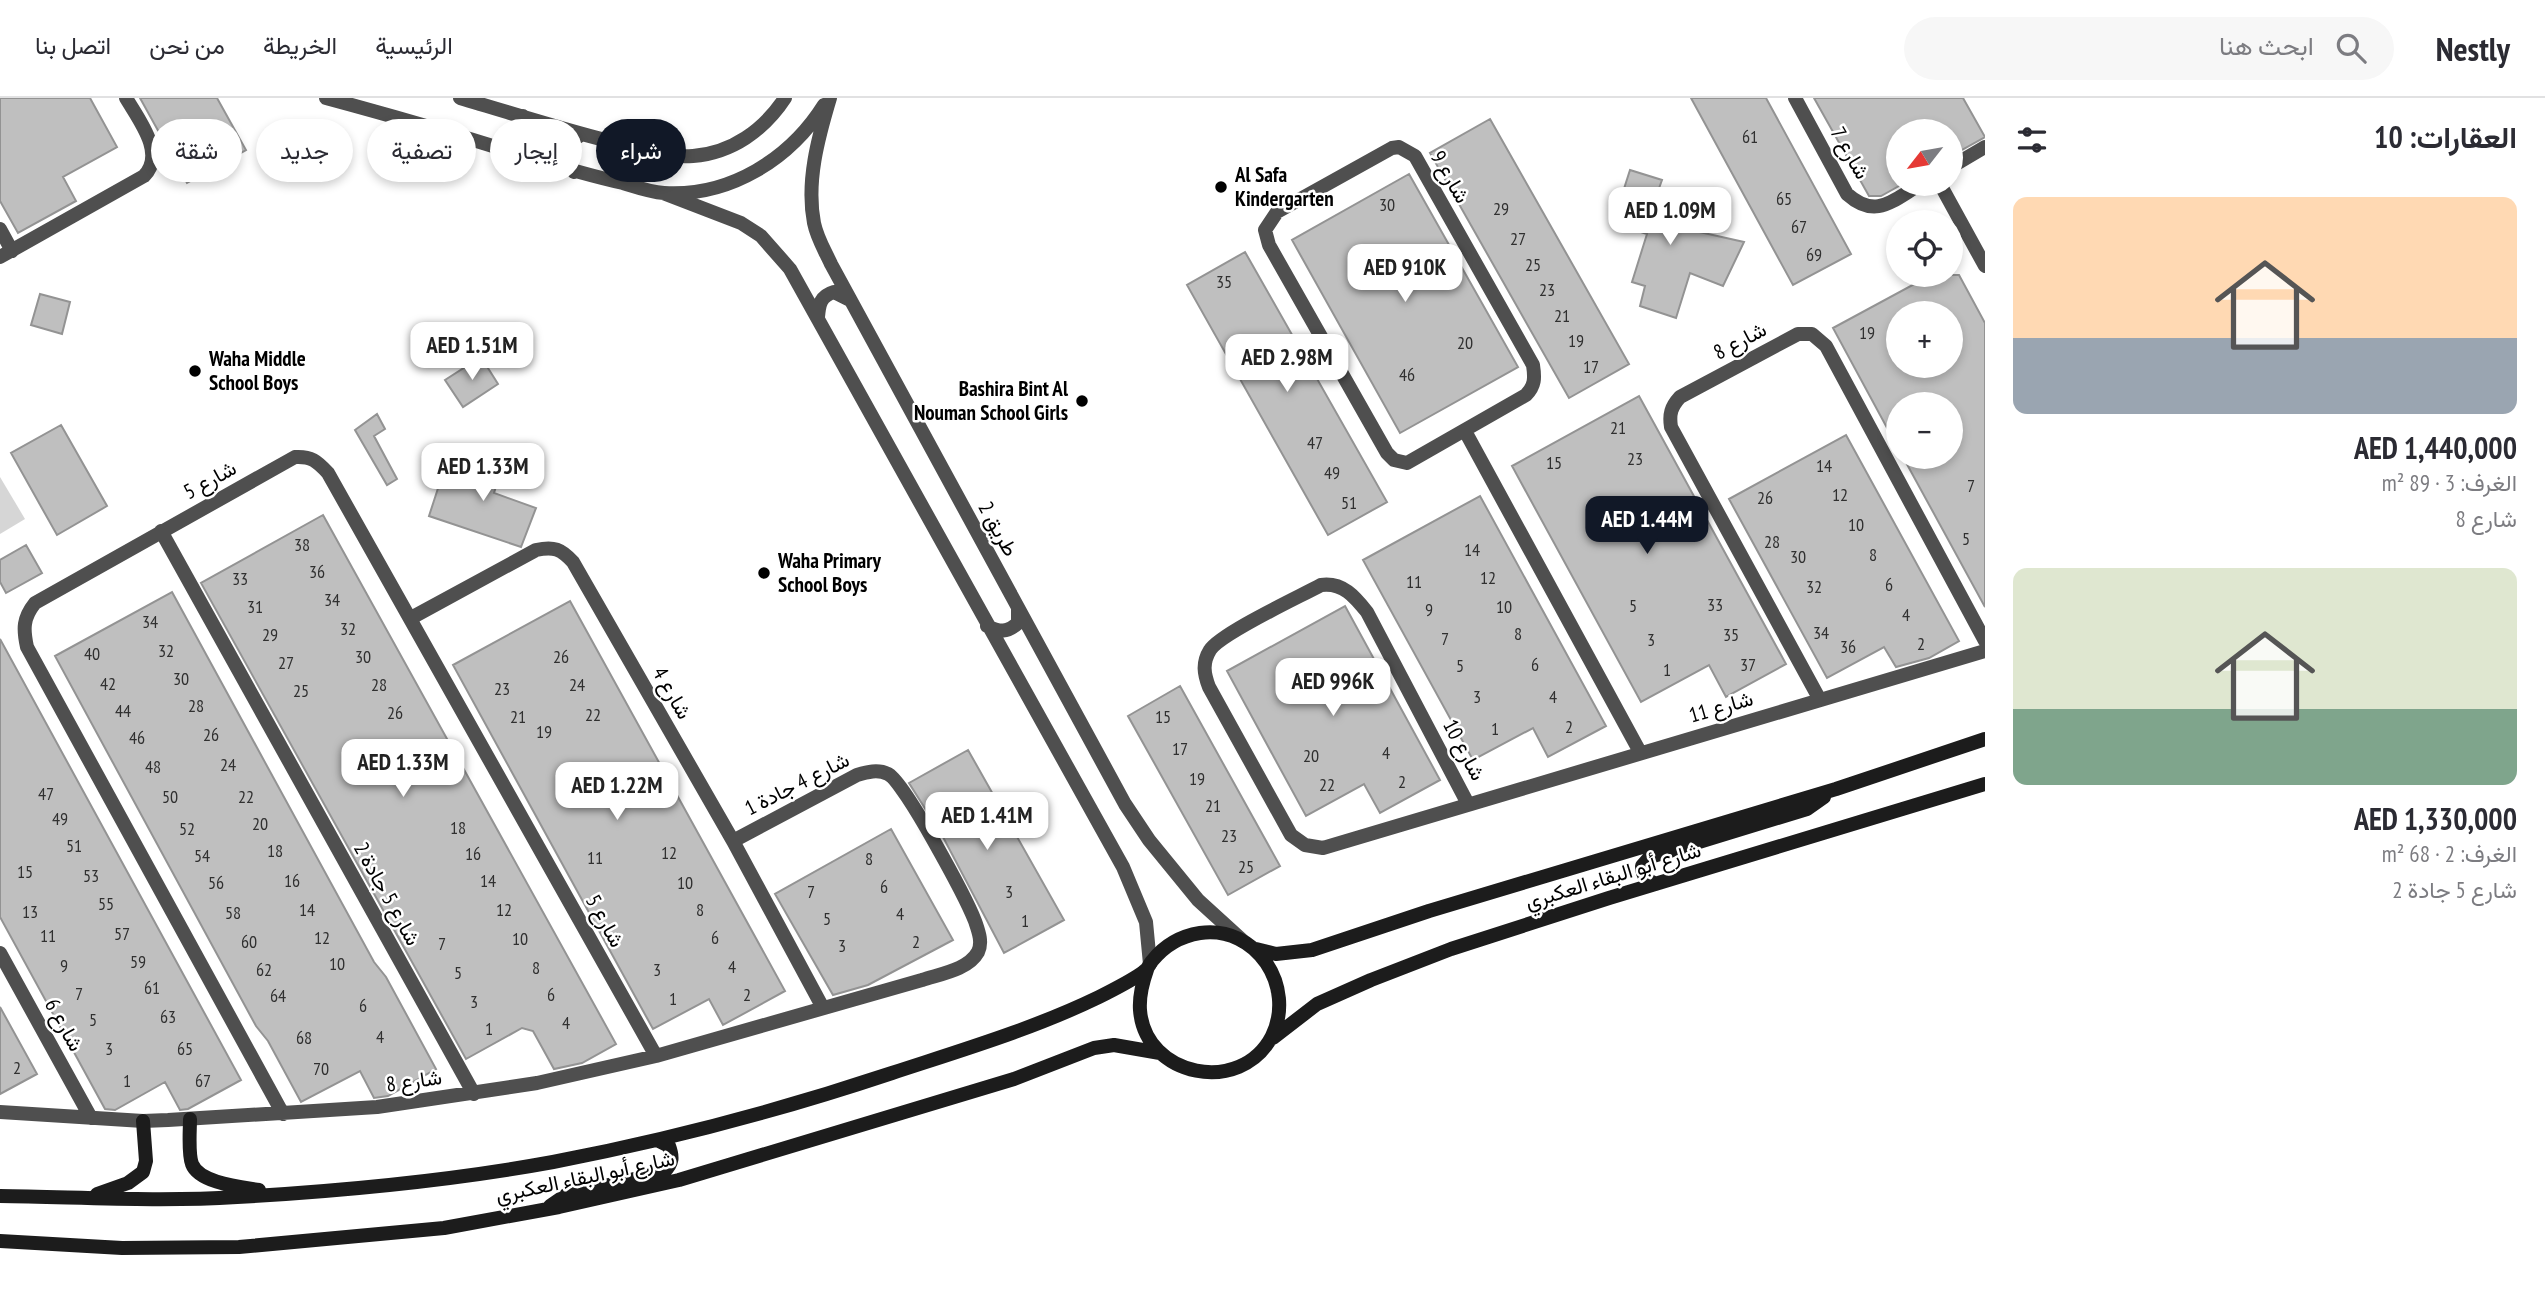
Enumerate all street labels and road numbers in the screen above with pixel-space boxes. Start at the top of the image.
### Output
street label: شارع 7 [1824,122,1876,184]
street label: شارع 9 [1424,146,1476,208]
street label: شارع 8 [1709,315,1771,367]
street label: شارع 5 [179,454,241,506]
street label: طريق 2 [972,497,1024,561]
street label: شارع 4 [646,662,698,724]
street label: شارع 11 [1686,685,1756,729]
street label: شارع 10 [1436,714,1492,786]
street label: شارع 4 جادة 1 [740,746,854,822]
street label: شارع أبو البقاء العكبري [1522,836,1705,919]
street label: شارع 5 جادة 2 [347,837,427,951]
street label: شارع 5 [579,890,631,952]
street label: شارع 6 [38,994,90,1056]
street label: شارع 8 [384,1063,444,1099]
street label: شارع أبو البقاء العكبري [493,1144,678,1213]

